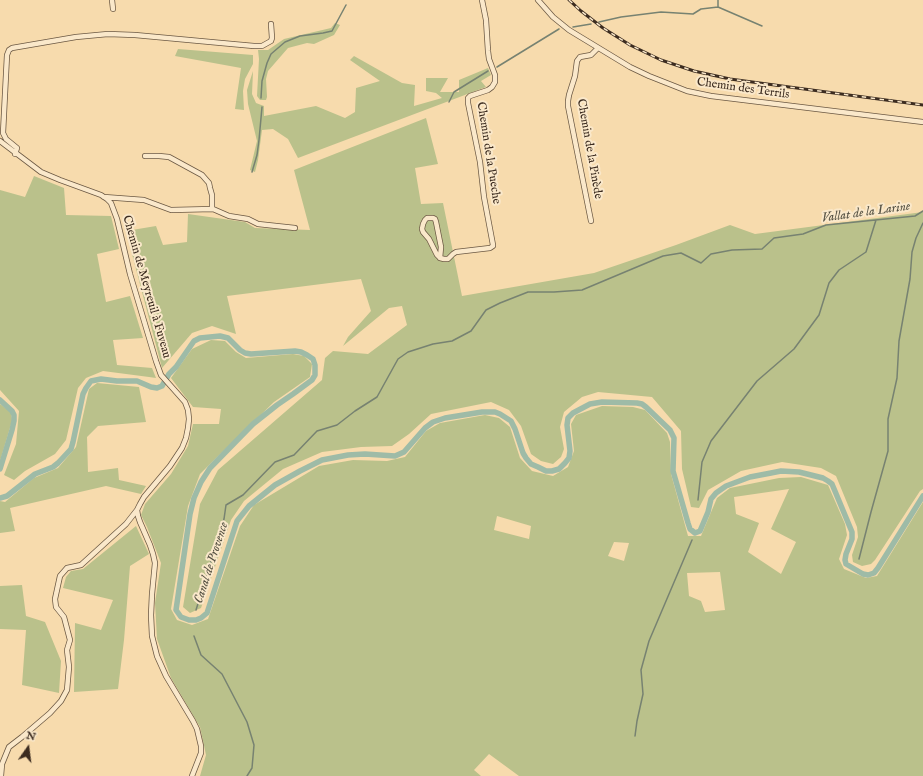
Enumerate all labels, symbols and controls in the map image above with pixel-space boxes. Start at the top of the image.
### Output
street label: Chemin des Terrils [696,75,790,103]
street label: Chemin de la Pinède [573,98,605,200]
street label: Chemin de la Pueche [473,101,503,205]
water label: Vallat de la Larine [821,199,911,227]
street label: Chemin de Meyreuil à Fuveau [119,214,173,360]
water label: Canal de Provence [192,520,232,606]
north arrow [8,728,48,768]
text: N [25,728,37,744]

